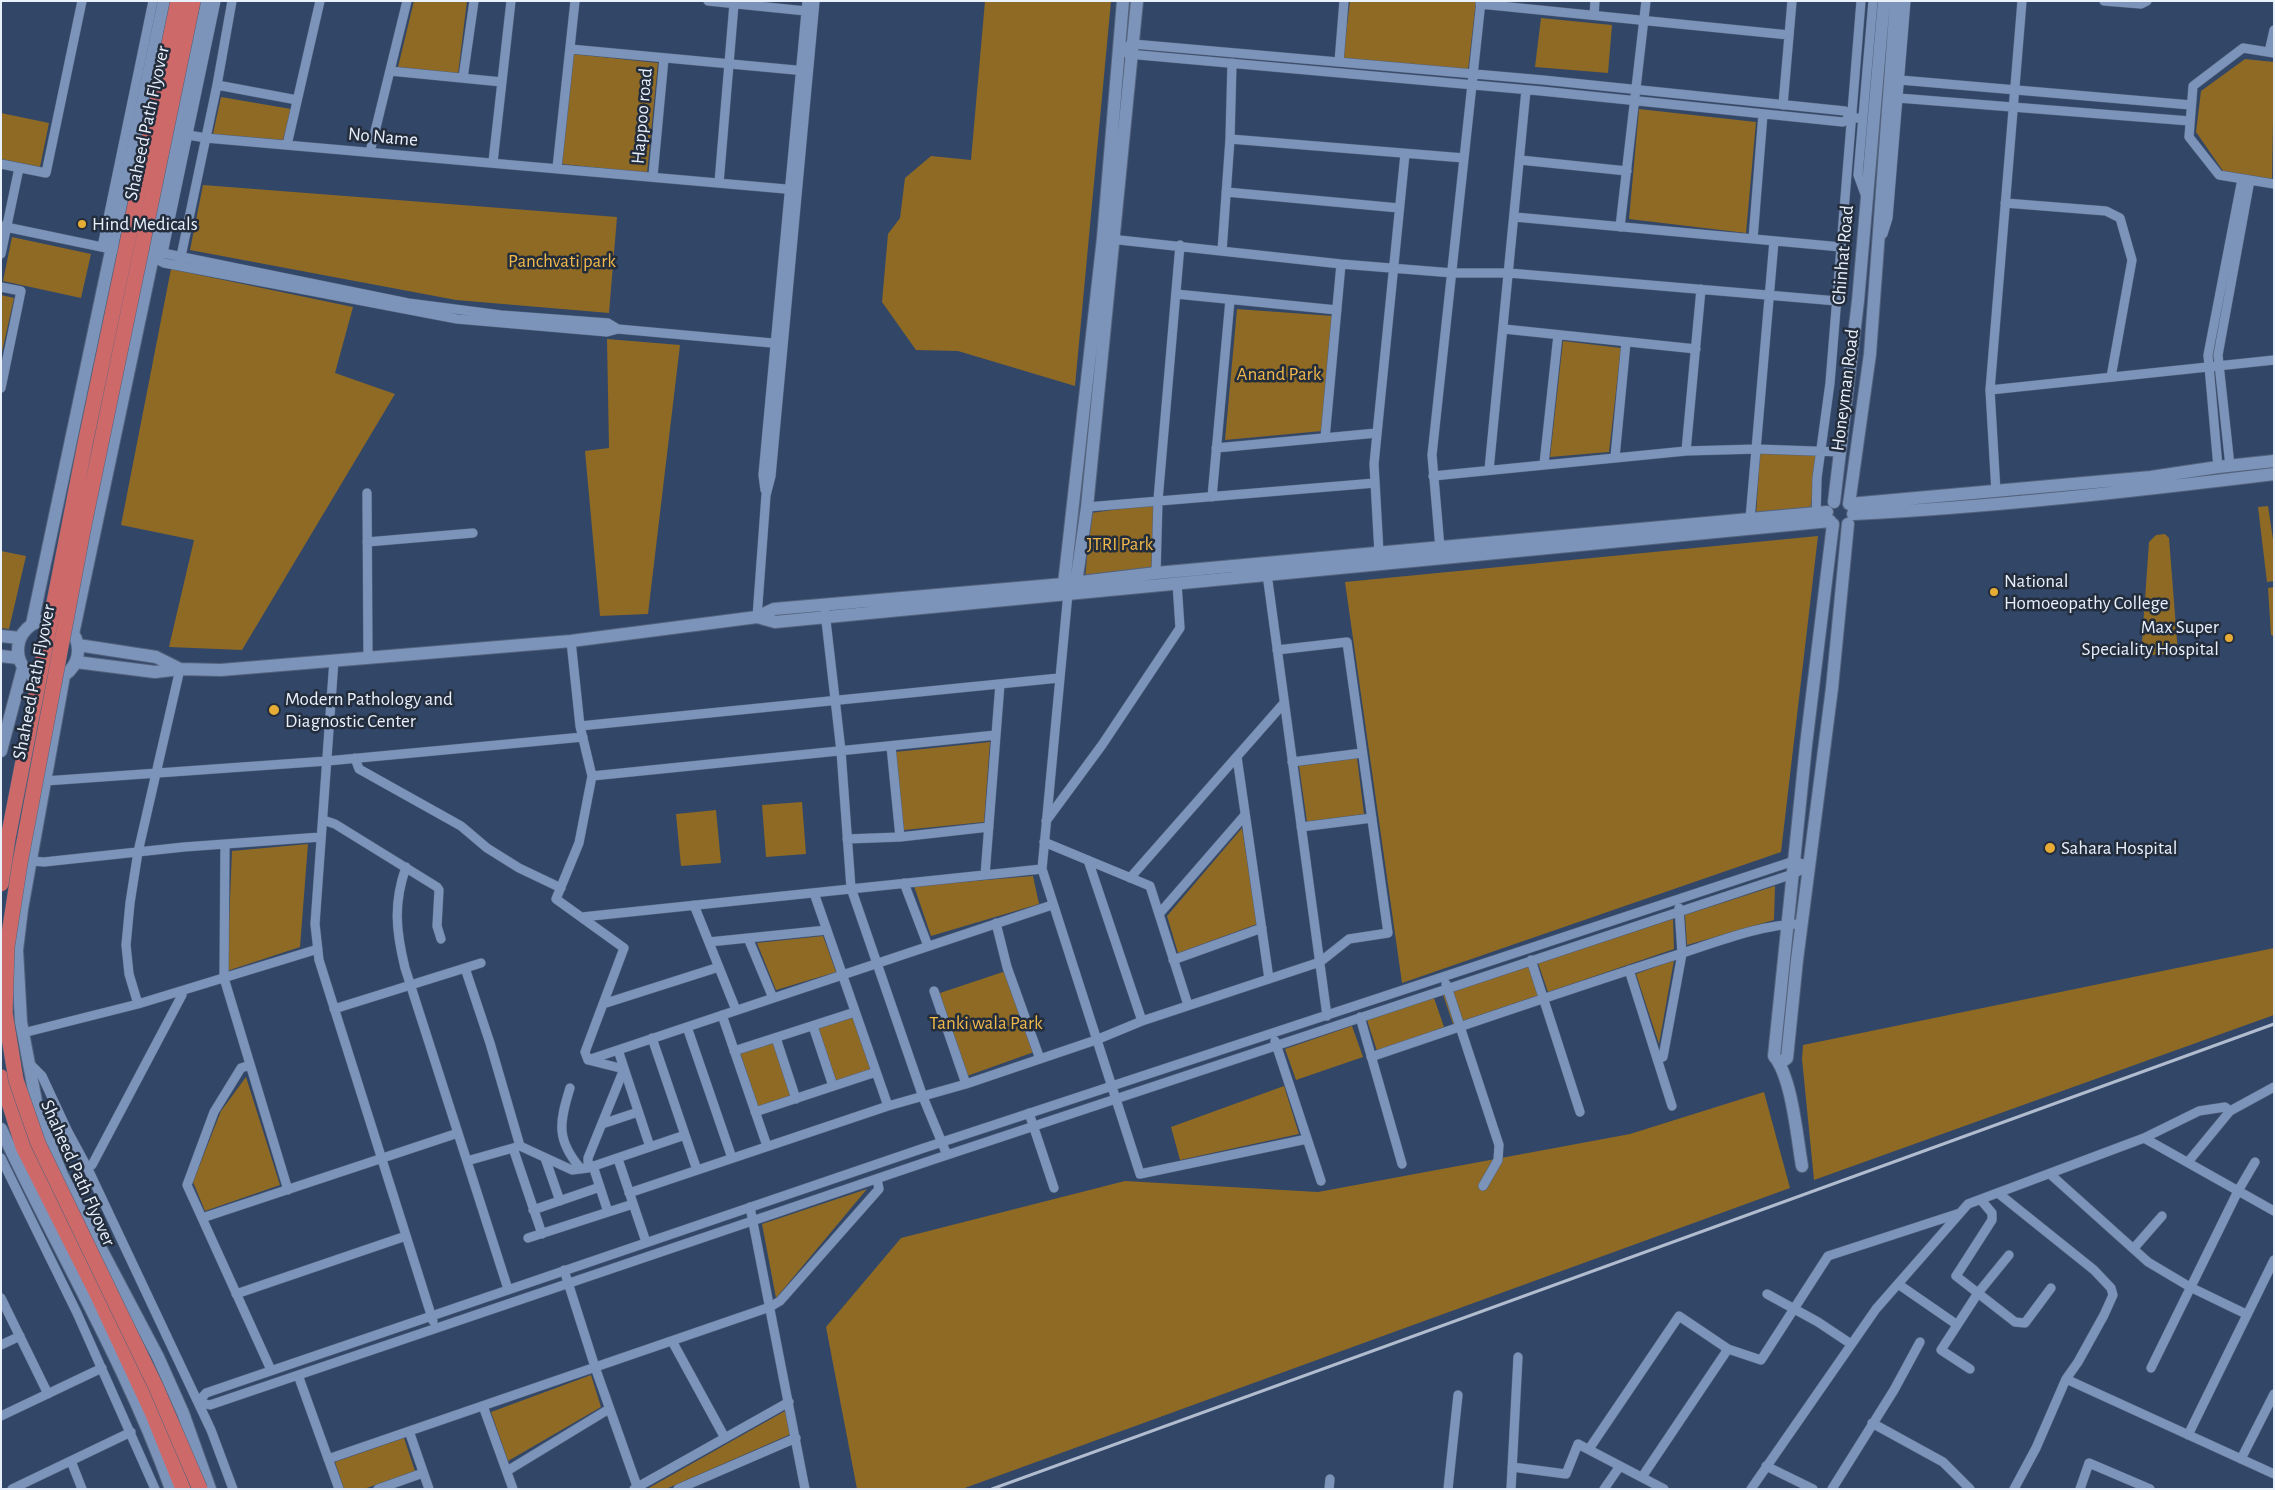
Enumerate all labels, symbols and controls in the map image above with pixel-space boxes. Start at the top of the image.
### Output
street label: Shaheed Path Flyover [119,44,175,202]
street label: Happoo road [626,67,658,165]
street label: No Name [347,123,419,151]
street label: Chinhat Road [1827,204,1859,306]
place label: Hind Medicals [92,213,198,235]
marker: Hind Medicals [76,218,88,230]
park label: Panchvati park [508,250,616,272]
street label: Honeyman Road [1826,328,1864,452]
park label: Anand Park [1237,363,1321,385]
park label: JTRI Park [1087,533,1153,555]
place label: National Homoeopathy College [2004,570,2168,614]
marker: National Homoeopathy College [1988,586,2000,598]
street label: Shaheed Path Flyover [8,603,60,761]
place label: Max Super Speciality Hospital [2082,616,2219,660]
marker: Max Super Speciality Hospital [2223,632,2235,644]
place label: Modern Pathology and Diagnostic Center [285,688,453,732]
marker: Modern Pathology and Diagnostic Center [267,703,281,717]
place label: Sahara Hospital [2061,837,2177,859]
marker: Sahara Hospital [2043,841,2057,855]
park label: Tanki wala Park [929,1012,1043,1034]
street label: Shaheed Path Flyover [36,1096,120,1250]

